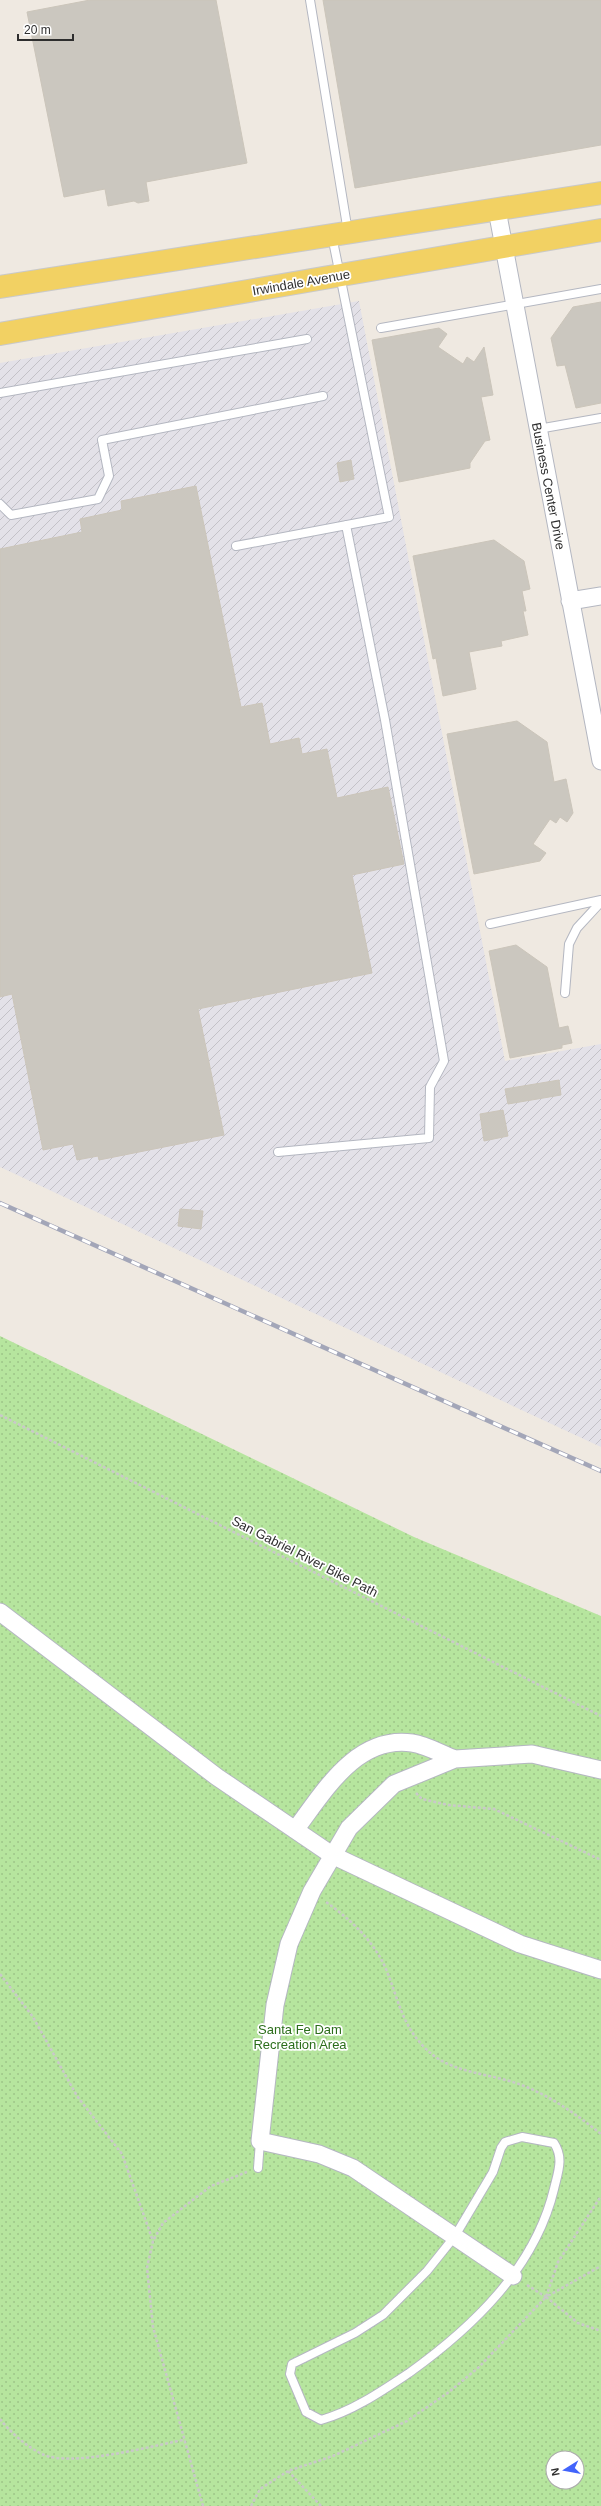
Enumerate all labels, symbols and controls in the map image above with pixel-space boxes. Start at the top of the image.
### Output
scale bar [18,16,73,42]
text: 20 m [24,23,51,37]
street label: Irwindale Avenue [251,267,351,298]
street label: Business Center Drive [529,421,568,551]
street label: San Gabriel River Bike Path [229,1513,380,1600]
park label: Santa Fe Dam Recreation Area [253,2022,347,2052]
north arrow [545,2450,585,2490]
text: N [549,2467,562,2477]

